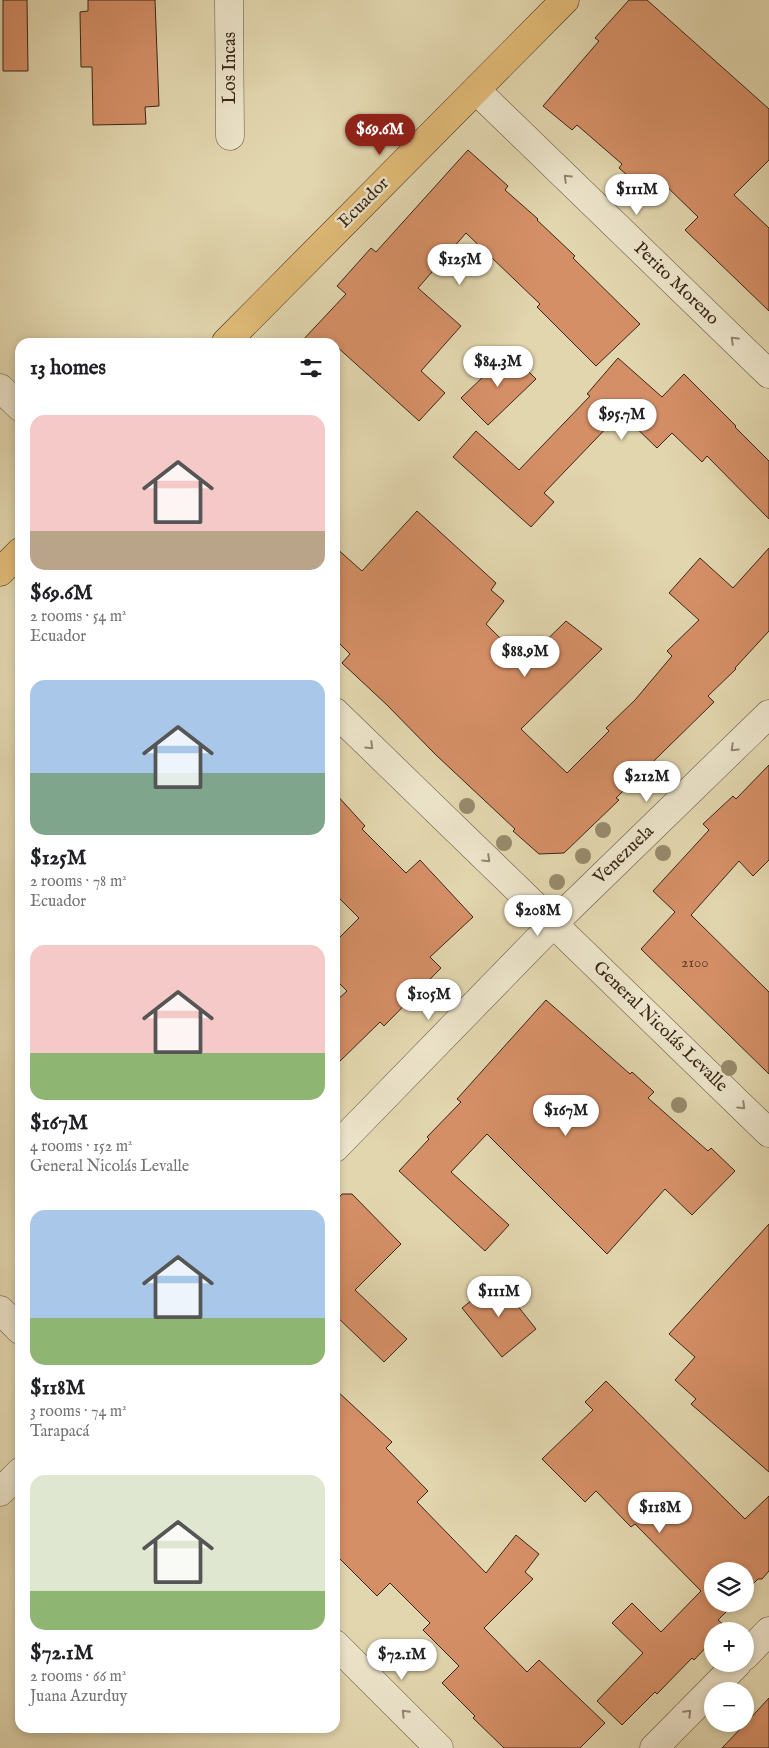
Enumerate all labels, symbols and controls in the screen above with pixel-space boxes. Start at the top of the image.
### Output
street label: Los Incas [219,32,242,104]
pin: $69.6M [339,114,421,156]
text: $69.6M [356,120,404,140]
street label: Ecuador [334,172,395,233]
pin: $111M [602,174,672,216]
one-way arrow [564,175,573,184]
text: $111M [616,180,658,200]
street label: Perito Moreno [628,237,724,331]
pin: $125M [425,244,495,286]
text: $125M [438,250,482,270]
one-way arrow [731,337,740,346]
pin: $84.3M [457,346,539,388]
text: $84.3M [474,352,522,372]
icon: filters [297,354,325,382]
text: 13 homes [30,355,106,382]
pin: $95.7M [581,398,663,441]
text: $95.7M [599,405,645,425]
icon: home [133,447,223,537]
text: $69.6M [30,580,93,607]
text: 2 rooms · 54 m² [30,607,127,627]
text: Ecuador [30,627,86,647]
pin: $88.9M [484,636,566,678]
text: $88.9M [502,642,548,662]
icon: home [133,712,223,802]
one-way arrow [364,740,373,749]
one-way arrow [731,742,740,751]
pin: $212M [612,760,682,803]
text: $212M [625,767,669,787]
street label: Venezuela [588,820,659,890]
text: $125M [30,845,87,872]
one-way arrow [482,853,491,862]
text: 2 rooms · 78 m² [30,872,127,892]
text: Ecuador [30,892,86,912]
pin: $208M [503,894,573,937]
text: $208M [515,901,561,921]
house number: 2100 [681,953,709,972]
street label: General Nicolás Levalle [588,957,732,1097]
icon: home [133,977,223,1067]
pin: $105M [394,978,464,1021]
text: $105M [407,985,451,1005]
pin: $167M [531,1094,601,1137]
text: $167M [544,1101,588,1121]
one-way arrow [736,1101,745,1110]
text: $167M [30,1110,88,1137]
text: 4 rooms · 152 m² [30,1137,132,1157]
text: General Nicolás Levalle [30,1157,189,1177]
icon: home [133,1242,223,1332]
pin: $111M [464,1276,534,1318]
text: $111M [478,1282,520,1302]
text: $118M [30,1375,85,1402]
text: 3 rooms · 74 m² [30,1402,127,1422]
text: Tarapacá [30,1422,90,1442]
pin: $118M [625,1492,695,1534]
text: $118M [639,1498,681,1518]
icon: home [133,1507,223,1597]
map controls [704,1562,754,1732]
button: layers [704,1562,754,1612]
button: + [704,1622,754,1672]
pin: $72.1M [361,1638,443,1681]
text: $72.1M [30,1640,93,1667]
text: $72.1M [378,1645,426,1665]
text: 2 rooms · 66 m² [30,1667,126,1687]
button: − [704,1682,754,1732]
text: Juana Azurduy [30,1687,127,1707]
one-way arrow [401,1710,410,1719]
one-way arrow [682,1710,691,1719]

